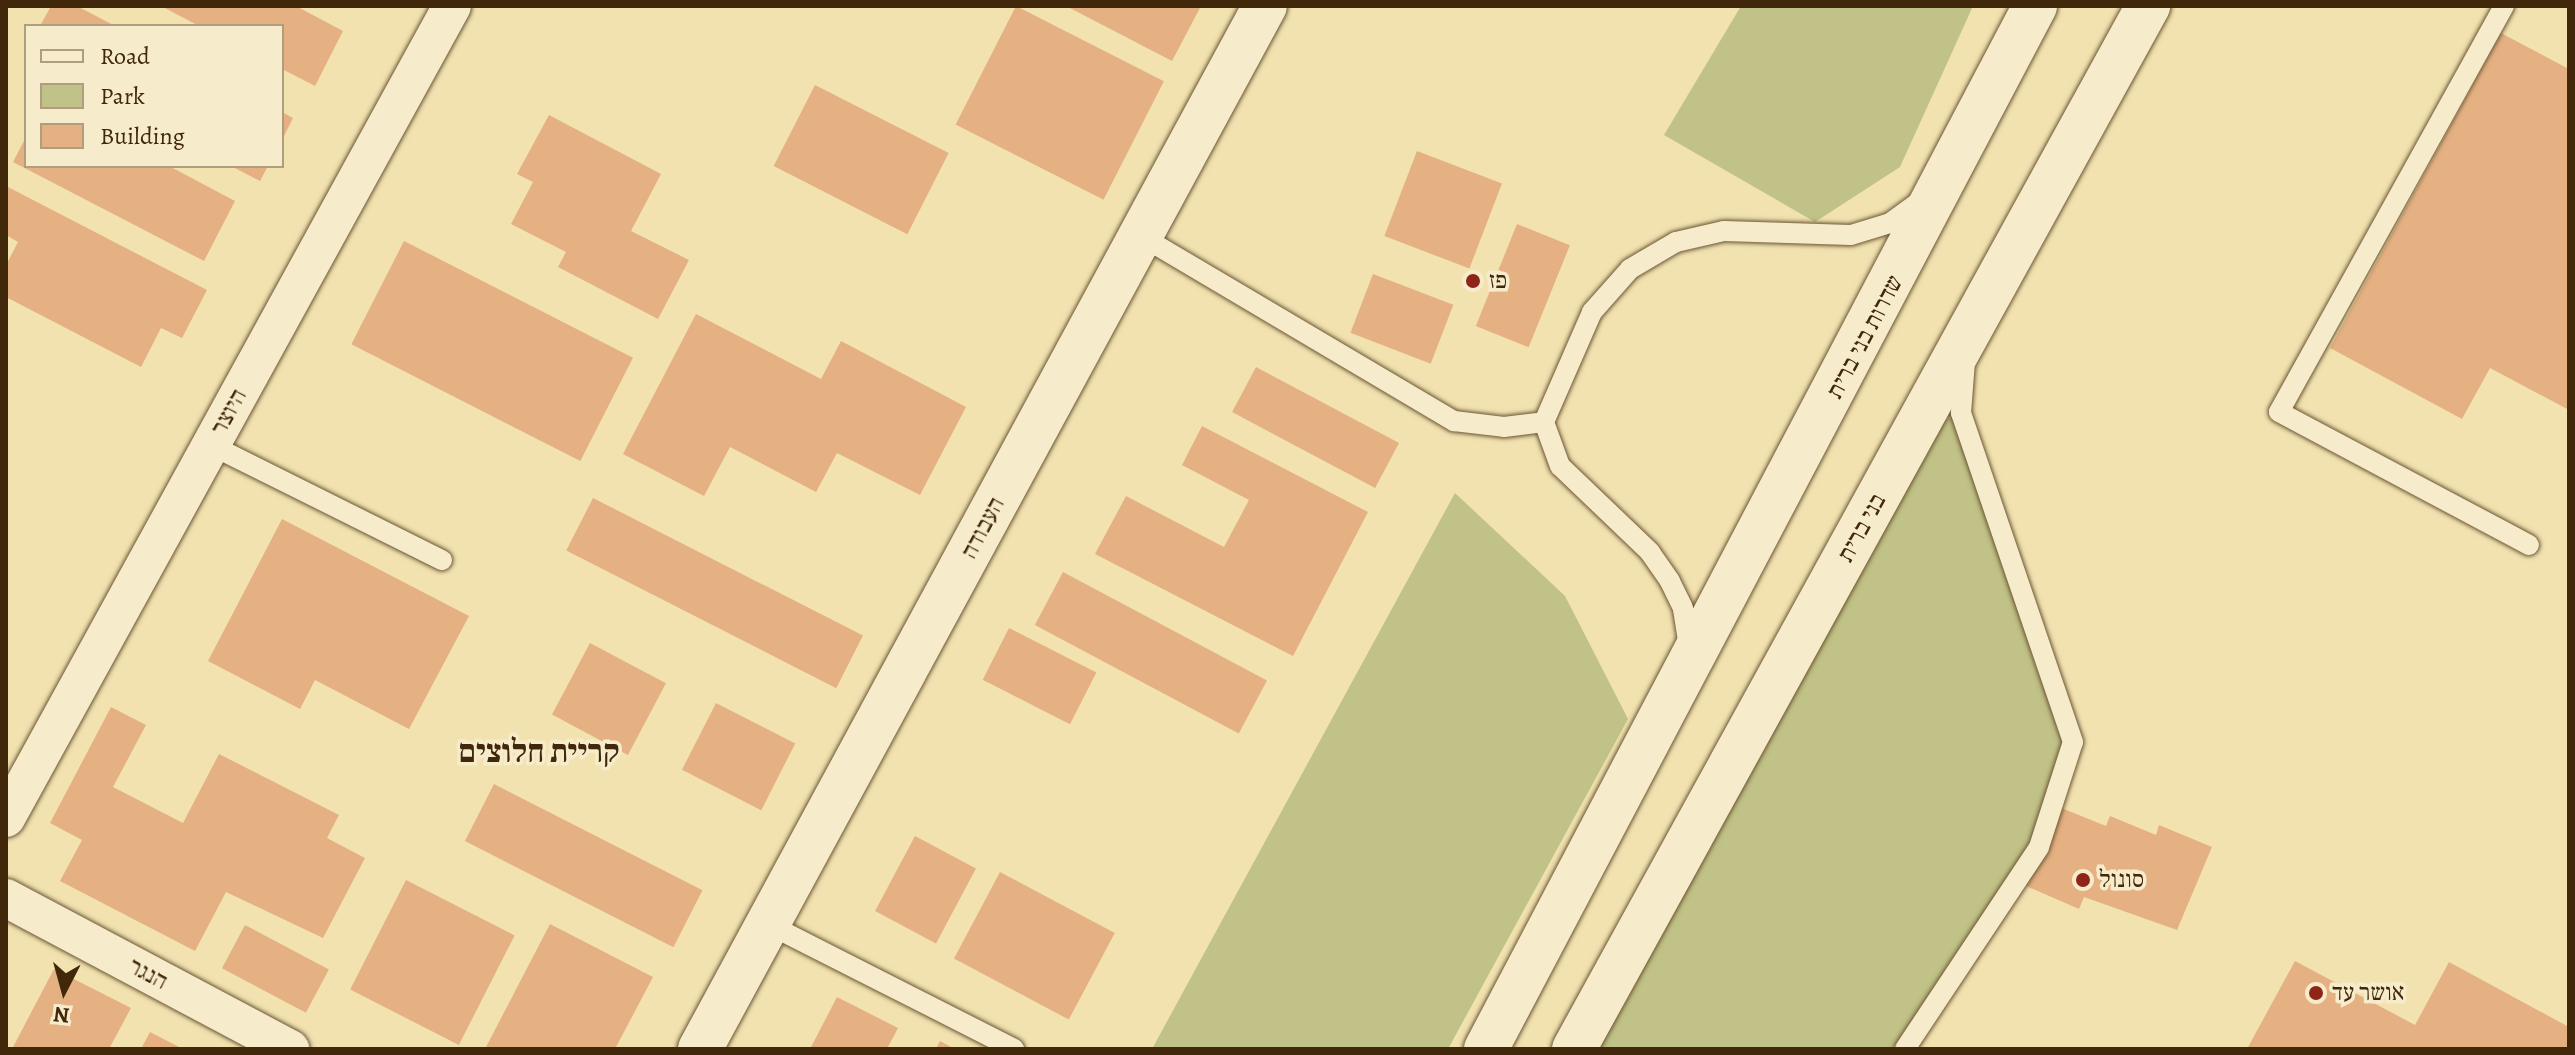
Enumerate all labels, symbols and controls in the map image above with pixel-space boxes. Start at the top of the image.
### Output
legend [24,24,284,168]
text: Road [100,40,150,72]
text: Park [100,80,145,112]
text: Building [100,120,185,152]
place label: פז [1489,267,1507,295]
street label: שדרות בני ברית [1820,270,1910,404]
marker: פז [1464,272,1482,290]
street label: היוצר [205,384,253,440]
street label: בני ברית [1831,489,1893,567]
street label: העבודה [955,492,1011,564]
district label: קריית חלוצים [459,732,619,770]
place label: סונול [2099,866,2144,894]
marker: סונול [2074,871,2092,889]
north arrow [24,951,104,1031]
street label: הנגר [124,952,172,996]
place label: אושר עד [2332,979,2404,1007]
marker: אושר עד [2307,984,2325,1002]
text: N [52,999,71,1031]

